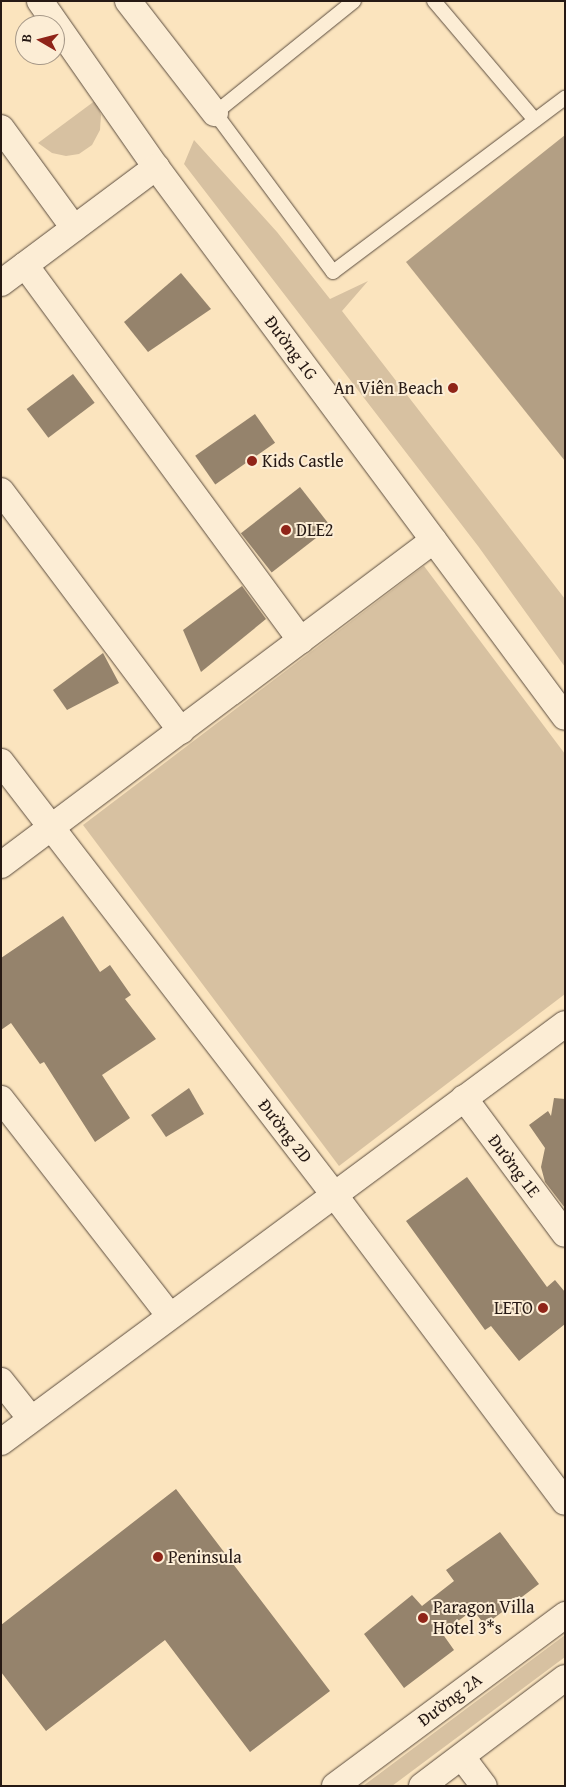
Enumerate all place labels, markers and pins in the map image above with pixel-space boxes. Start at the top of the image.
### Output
place label: An Viên Beach [334,377,443,399]
marker: An Viên Beach [447,382,459,394]
place label: Kids Castle [262,450,344,472]
marker: Kids Castle [246,455,258,467]
place label: DLE2 [296,519,333,541]
marker: DLE2 [280,524,292,536]
place label: LETO [494,1297,533,1319]
marker: LETO [537,1302,549,1314]
place label: Peninsula [168,1546,242,1568]
marker: Peninsula [152,1551,164,1563]
place label: Paragon Villa Hotel 3*s [433,1597,535,1640]
marker: Paragon Villa Hotel 3*s [417,1612,429,1624]

